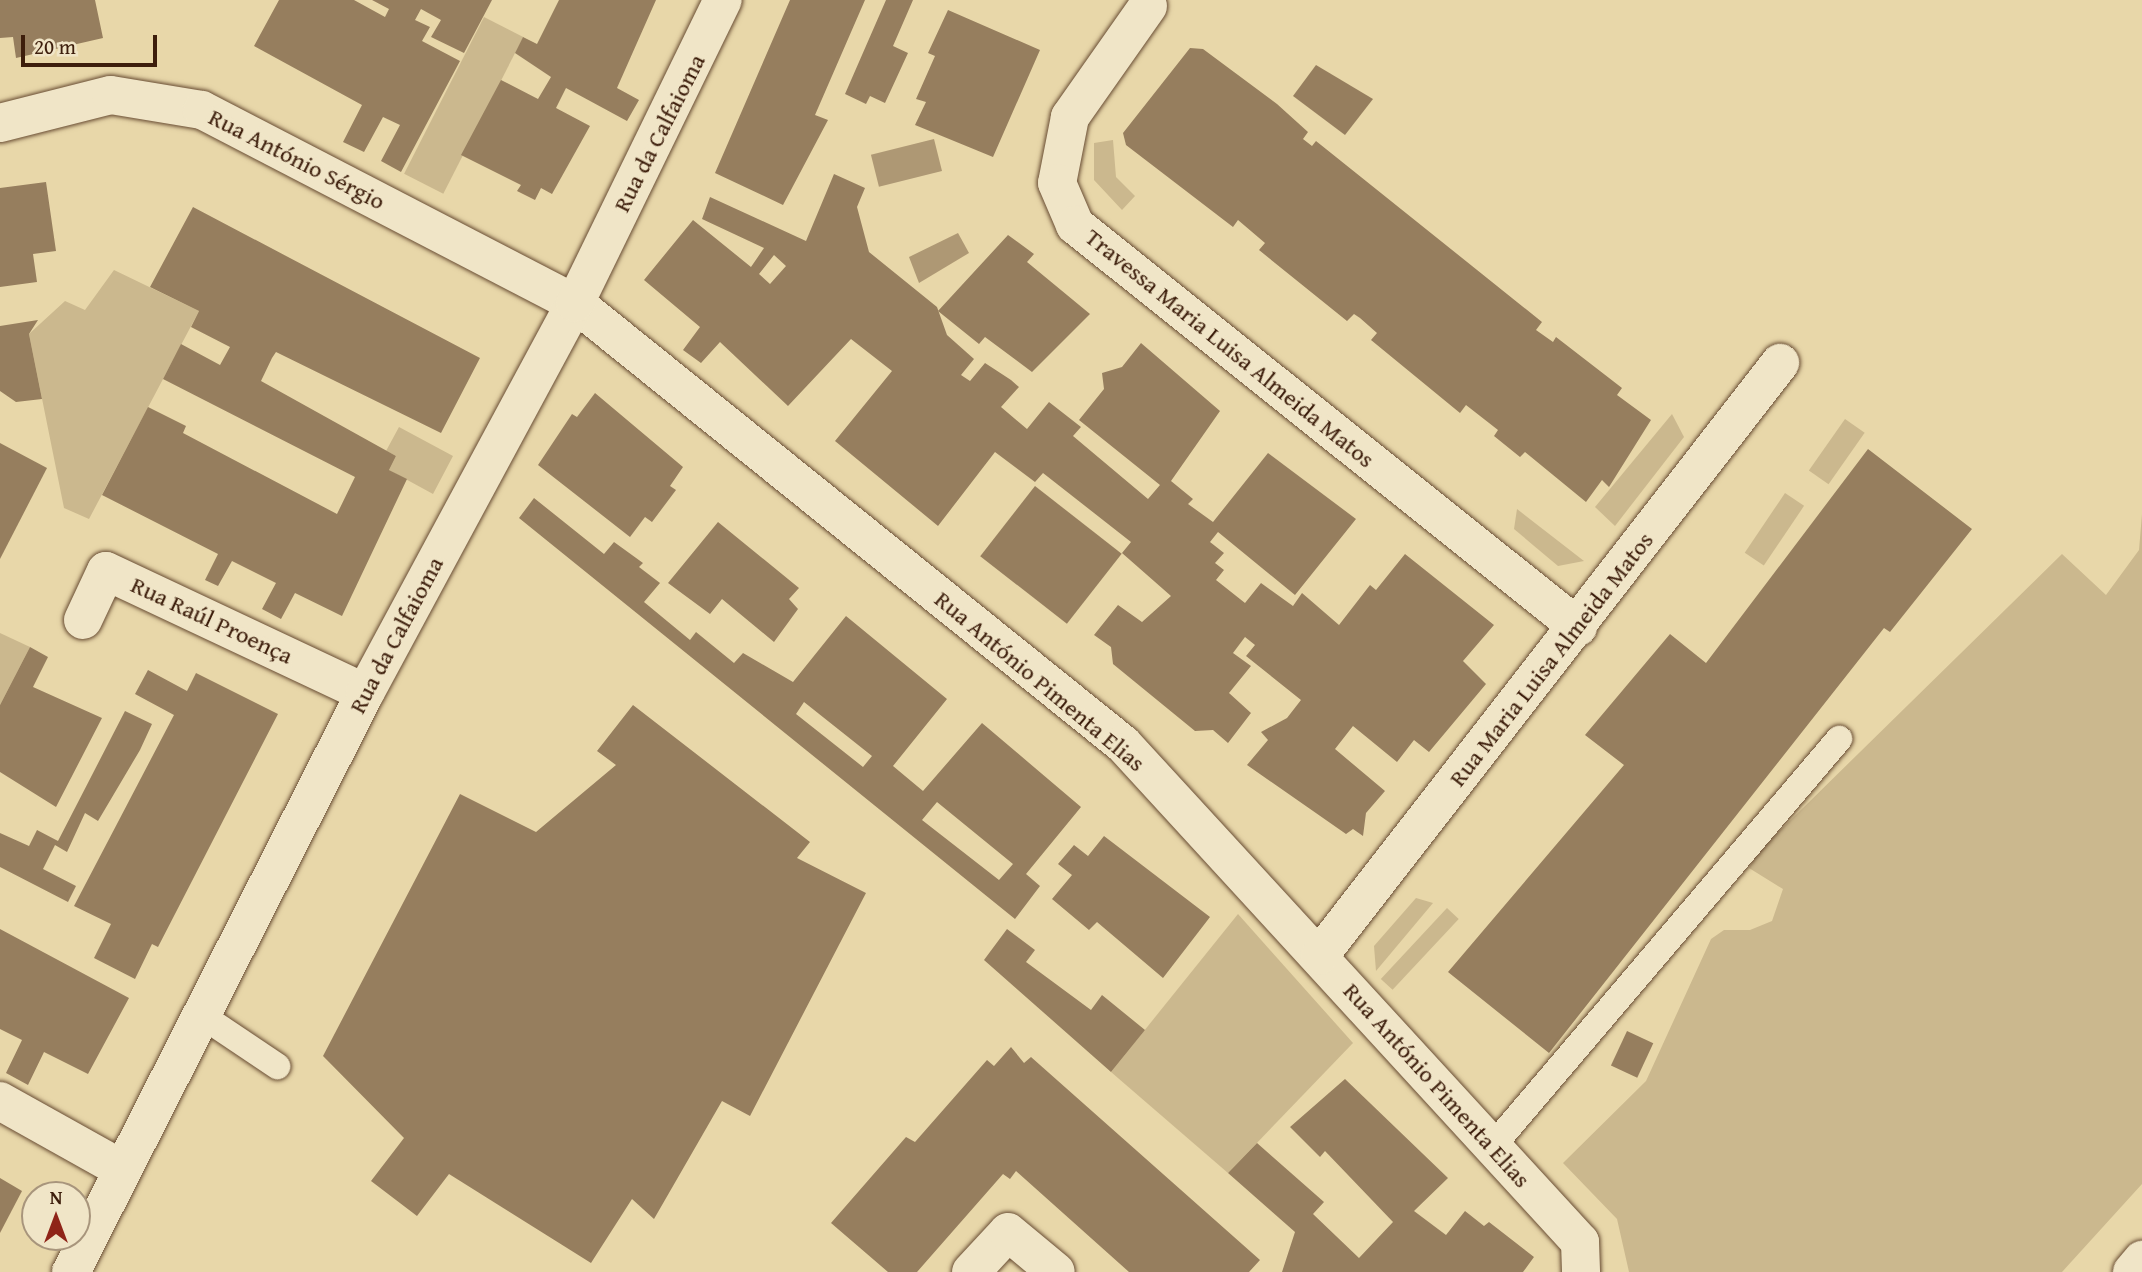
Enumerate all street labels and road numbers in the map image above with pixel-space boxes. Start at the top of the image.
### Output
street label: Rua da Calfaioma [607,49,711,217]
street label: Rua António Sérgio [204,102,390,216]
street label: Travessa Maria Luisa Almeida Matos [1080,222,1380,474]
street label: Rua Maria Luisa Almeida Matos [1443,526,1659,792]
street label: Rua da Calfaioma [343,552,449,718]
street label: Rua Raúl Proença [127,570,297,670]
street label: Rua António Pimenta Elias [929,585,1151,777]
street label: Rua António Pimenta Elias [1337,977,1537,1193]

